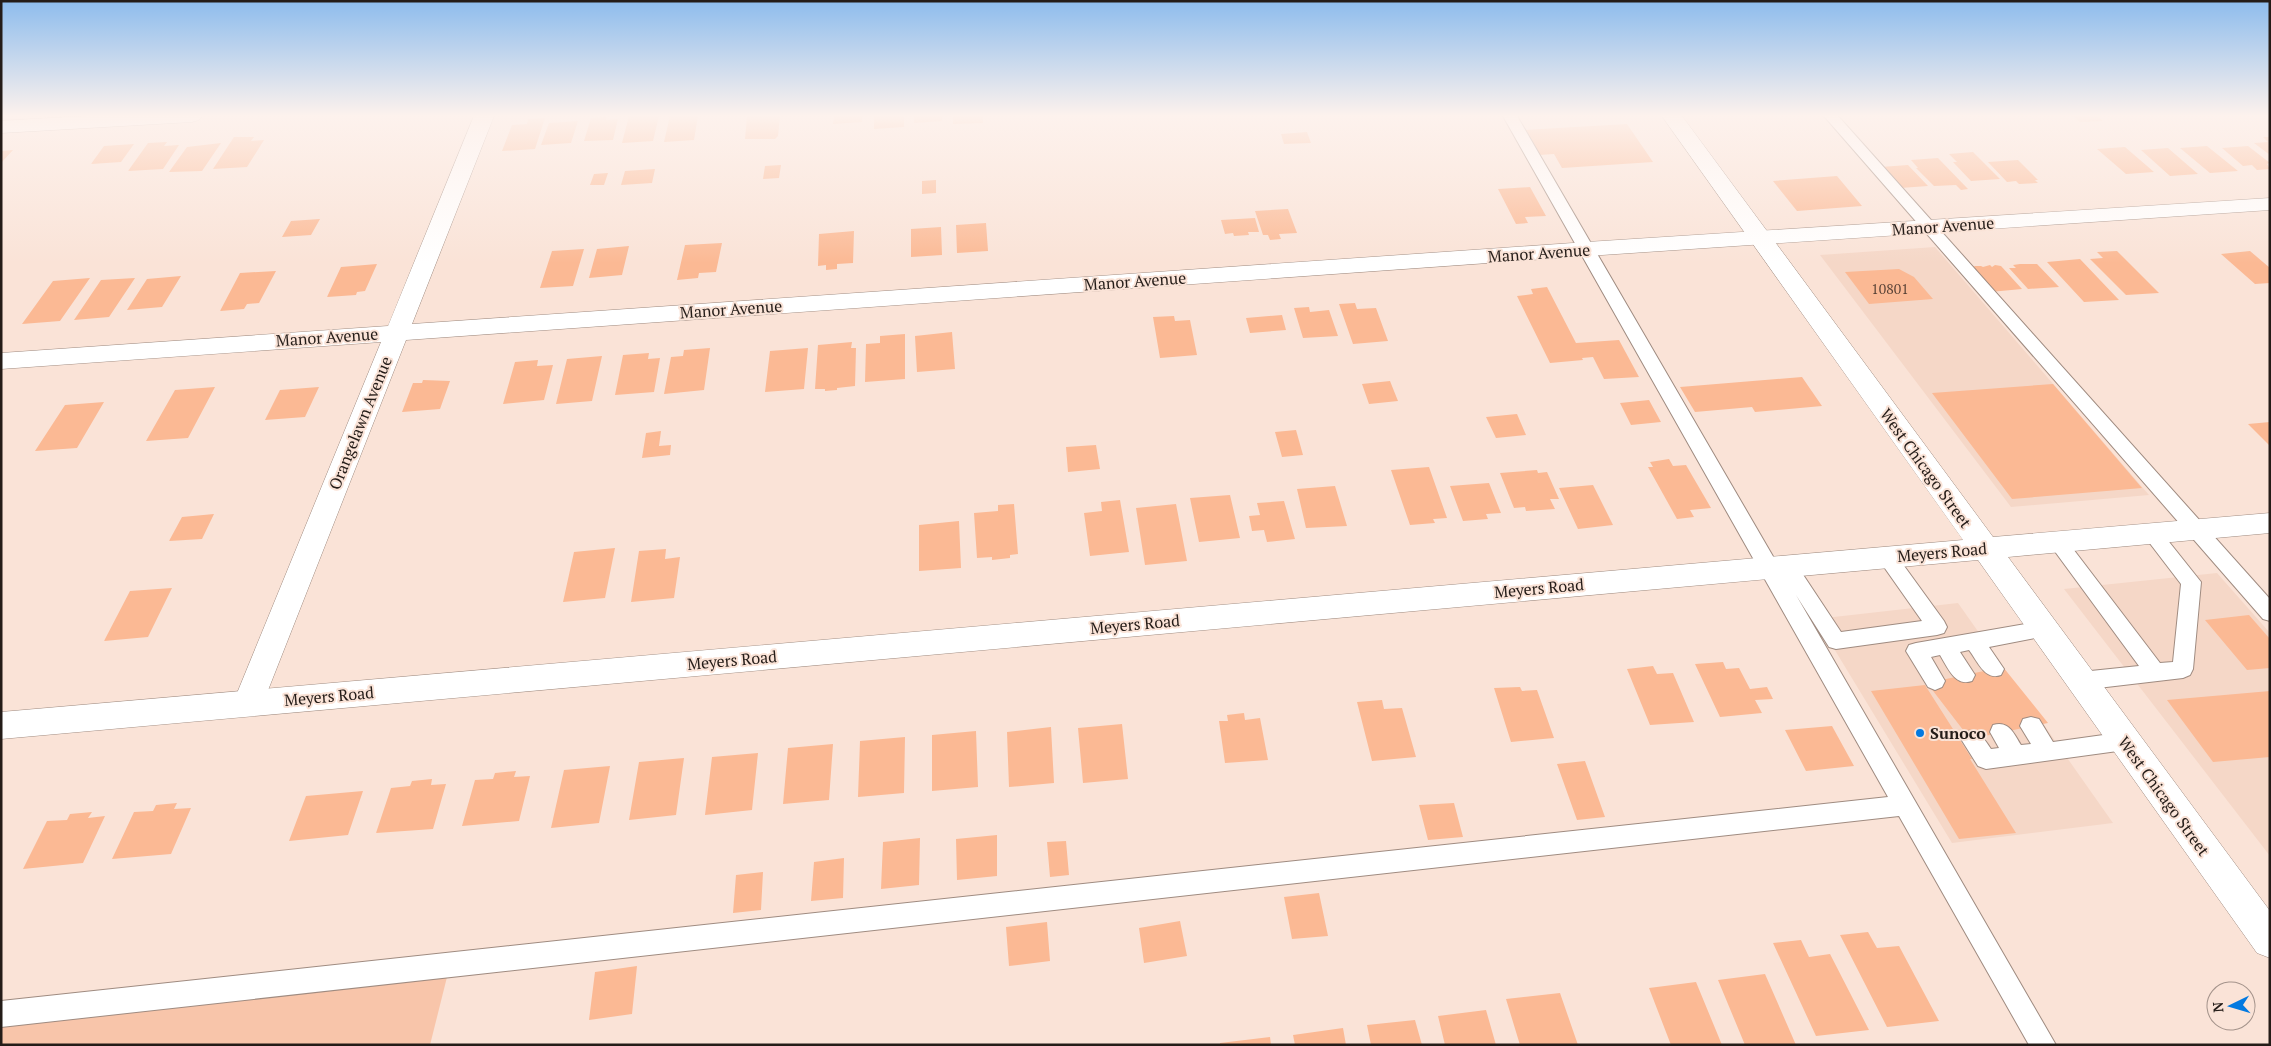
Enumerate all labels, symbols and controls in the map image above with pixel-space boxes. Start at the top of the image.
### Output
street label: Manor Avenue [1891,211,1995,241]
street label: Manor Avenue [1487,238,1591,268]
street label: Manor Avenue [1083,266,1187,296]
house number: 10801 [1871,279,1909,298]
street label: Manor Avenue [679,294,783,324]
street label: Manor Avenue [275,322,379,352]
street label: Orangelawn Avenue [323,353,397,493]
street label: West Chicago Street [1875,404,1977,532]
street label: Meyers Road [1896,537,1988,567]
street label: Meyers Road [1493,573,1585,603]
street label: Meyers Road [1089,609,1181,639]
street label: Meyers Road [686,645,778,675]
street label: Meyers Road [283,681,375,711]
place label: Sunoco [1930,722,1986,744]
marker: Sunoco [1914,727,1926,739]
street label: West Chicago Street [2113,732,2215,860]
north arrow [2206,981,2256,1031]
text: N [2208,1001,2227,1013]

